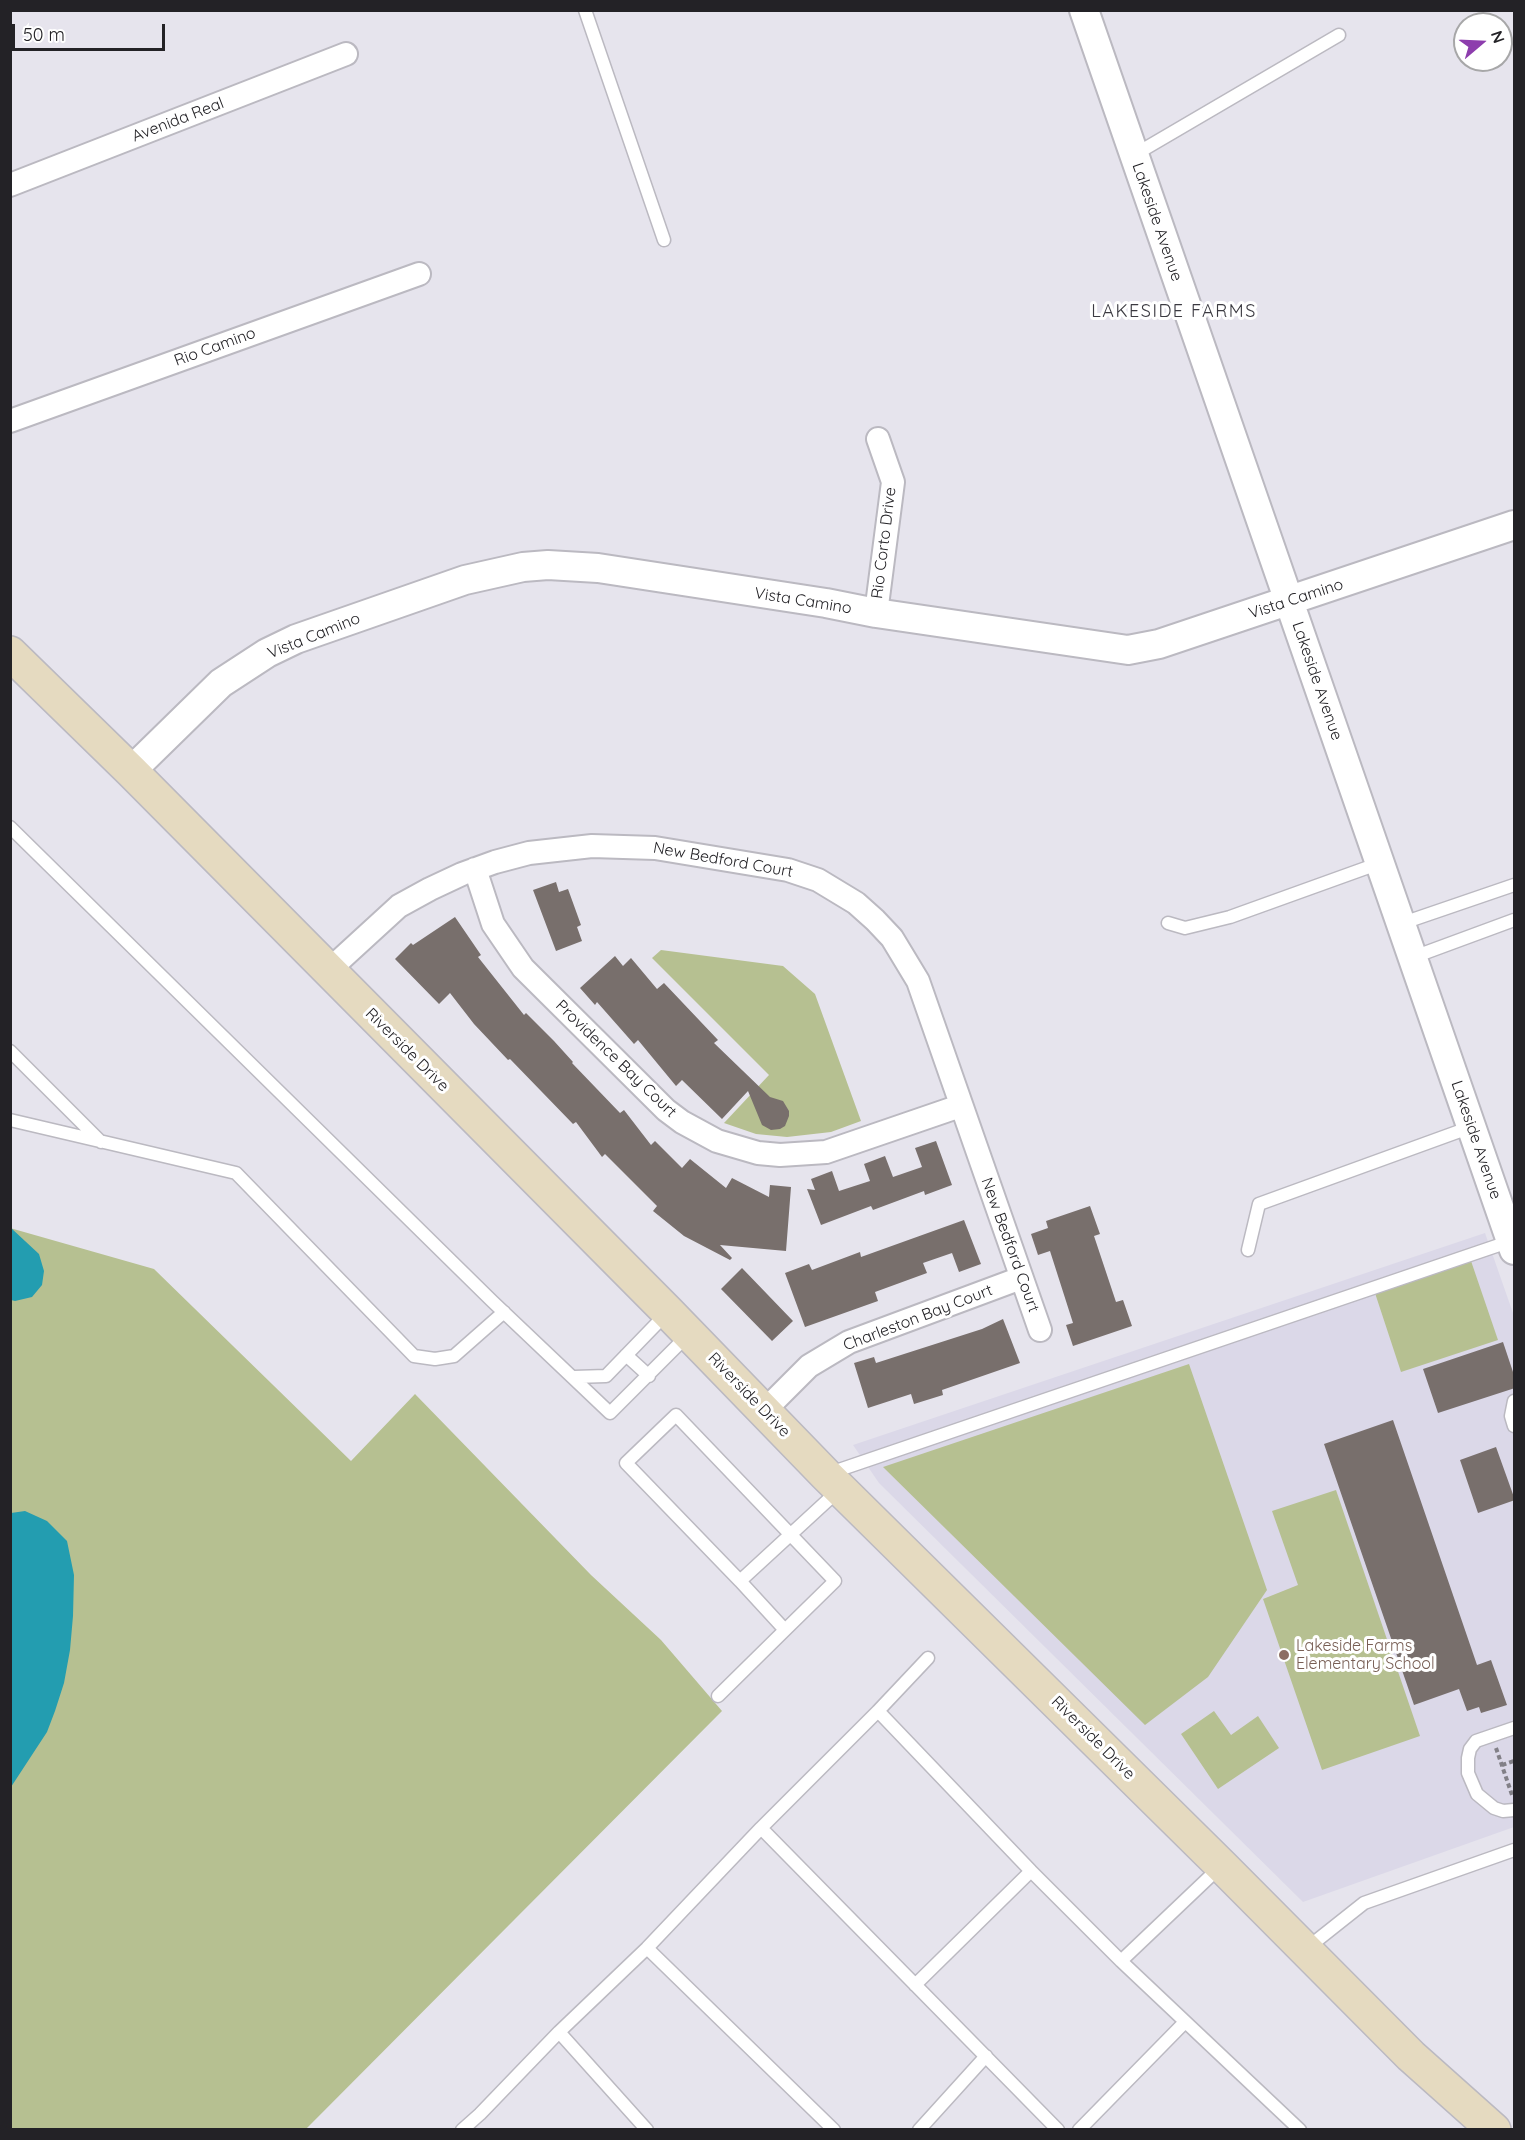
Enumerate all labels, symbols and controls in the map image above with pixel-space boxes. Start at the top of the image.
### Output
scale bar [15,12,168,50]
north arrow [1453,12,1513,72]
text: 50 m [23,23,65,46]
text: N [1487,28,1509,46]
street label: Avenida Real [129,94,227,146]
street label: Lakeside Avenue [1128,160,1186,284]
district label: LAKESIDE FARMS [1091,301,1257,323]
street label: Rio Camino [172,323,258,371]
street label: Rio Corto Drive [868,486,900,600]
street label: Vista Camino [1246,575,1346,623]
street label: Vista Camino [753,584,853,618]
street label: Vista Camino [265,609,363,663]
street label: Lakeside Avenue [1288,619,1346,743]
street label: New Bedford Court [652,838,794,882]
street label: Providence Bay Court [551,996,681,1122]
street label: Riverside Drive [361,1004,453,1096]
street label: Lakeside Avenue [1447,1078,1505,1202]
street label: New Bedford Court [977,1175,1043,1315]
street label: Charleston Bay Court [841,1281,995,1355]
street label: Riverside Drive [704,1349,794,1441]
place label: Lakeside Farms Elementary School [1296,1636,1435,1674]
marker: Lakeside Farms Elementary School [1277,1648,1291,1662]
street label: Riverside Drive [1047,1692,1139,1784]

